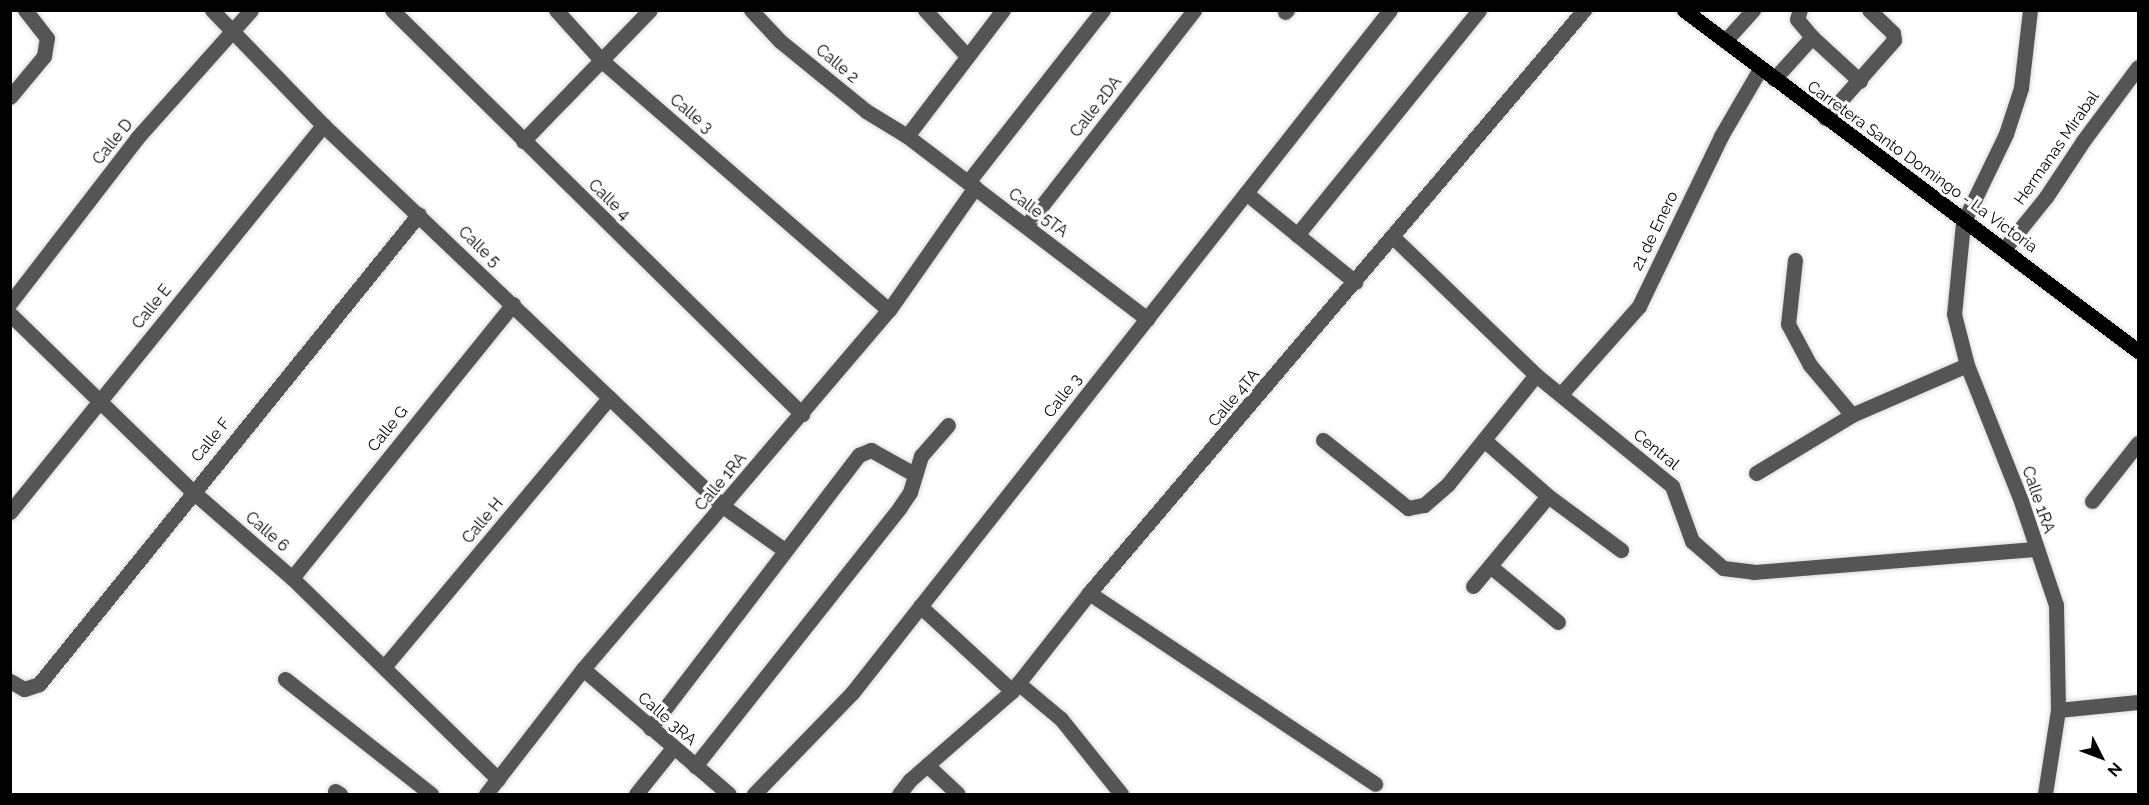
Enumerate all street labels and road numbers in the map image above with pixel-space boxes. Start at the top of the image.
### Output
street label: Calle 2 [812,41,862,87]
street label: Calle 2DA [1066,73,1126,141]
street label: Carretera Santo Domingo - La Victoria [1803,77,2041,257]
street label: Hermanas Mirabal [2010,87,2104,209]
street label: Calle 3 [666,90,716,138]
street label: Calle D [89,115,137,169]
street label: Calle 4 [584,176,634,224]
street label: Calle 5TA [1004,184,1072,242]
street label: 21 de Enero [1628,188,1682,274]
street label: Calle 5 [454,223,504,271]
street label: Calle E [128,281,176,333]
street label: Calle 4TA [1204,365,1264,431]
street label: Calle 3 [1040,370,1086,422]
street label: Calle G [364,402,412,456]
street label: Calle F [187,414,235,466]
street label: Central [1629,426,1683,474]
street label: Calle 1RA [691,449,751,515]
street label: Calle 1RA [2018,464,2058,536]
street label: Calle H [458,494,508,548]
street label: Calle 6 [241,508,293,556]
street label: Calle 3RA [634,688,700,750]

